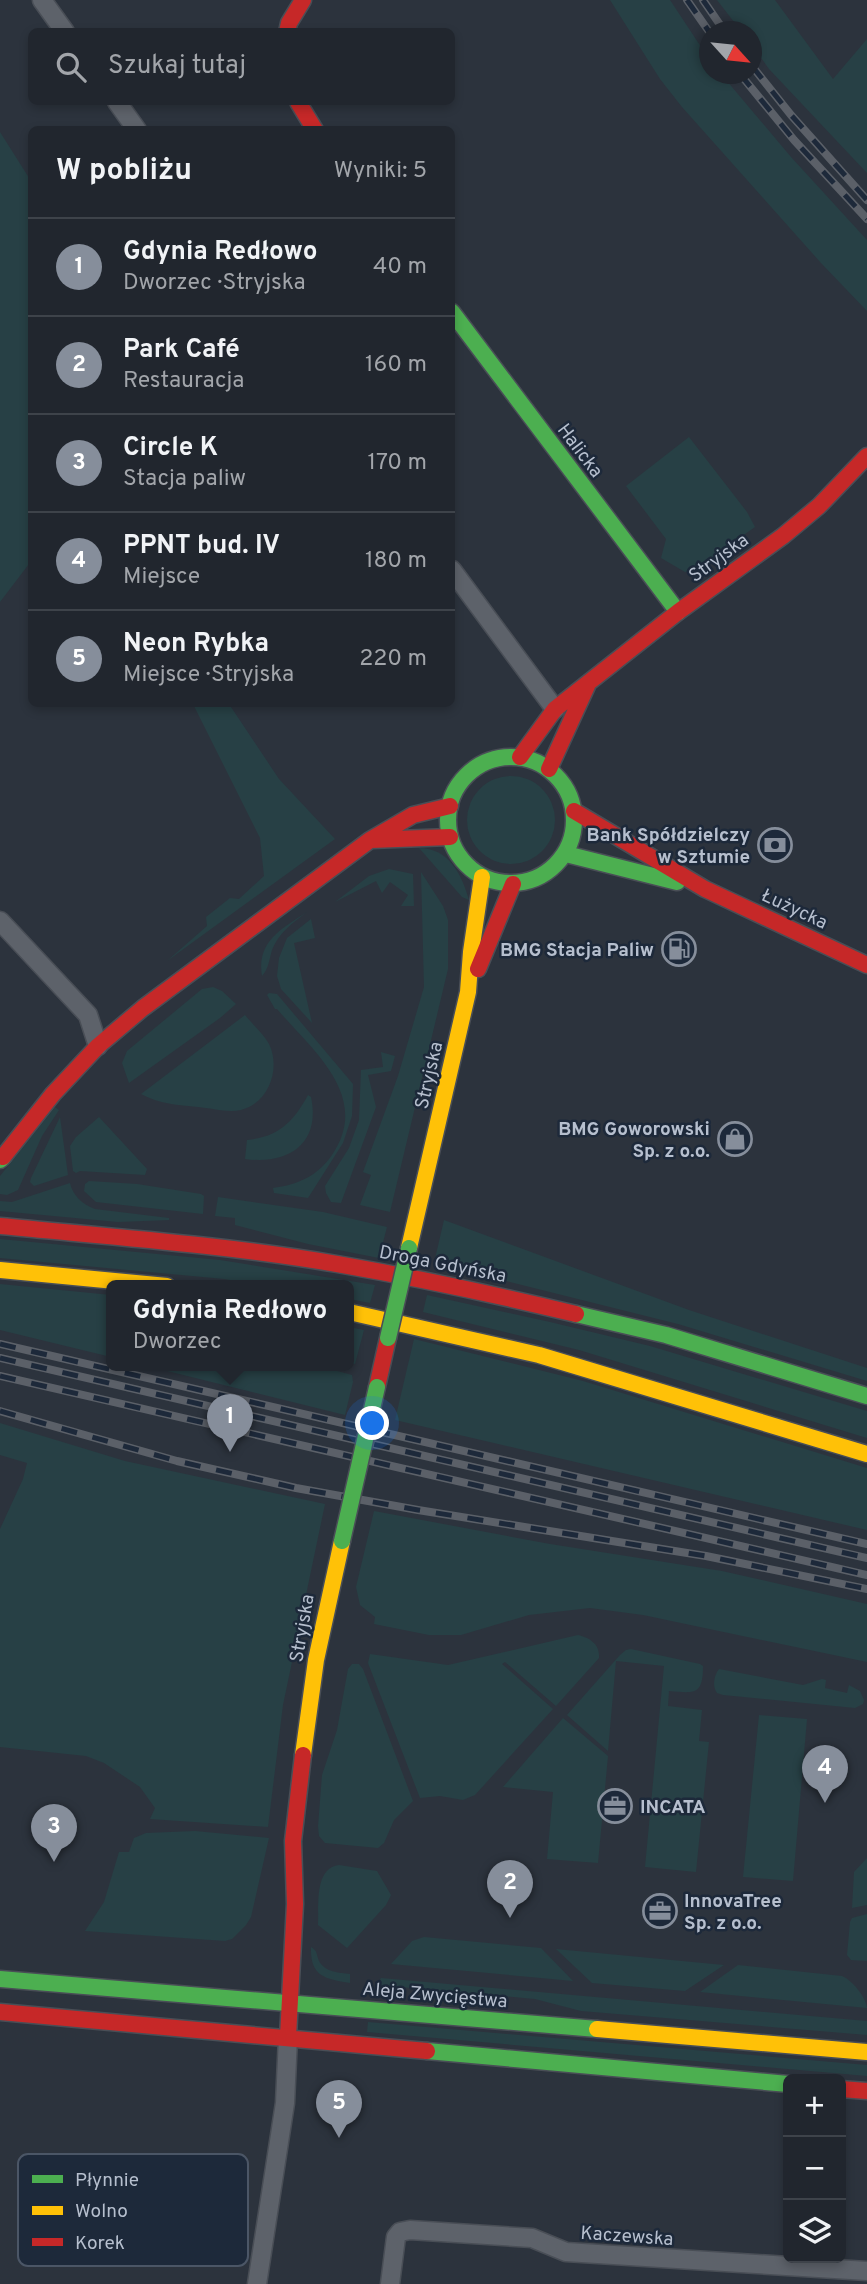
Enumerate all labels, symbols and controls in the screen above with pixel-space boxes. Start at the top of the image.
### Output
north arrow [699,21,762,84]
search box [28,28,455,105]
icon: search [52,48,90,86]
text: Szukaj tutaj [108,50,246,83]
text: W pobliżu [56,153,192,190]
text: Wyniki: 5 [334,157,427,186]
text: Gdynia Redłowo [123,236,317,269]
text: 1 [74,253,84,282]
text: 40 m [373,253,427,282]
text: Dworzec · Stryjska [123,269,306,298]
text: Park Café [123,334,240,367]
text: 2 [72,351,86,380]
text: 160 m [365,351,427,380]
text: Restauracja [123,367,244,396]
street label: Halicka [551,419,608,483]
text: Circle K [123,432,218,465]
text: 3 [72,449,86,478]
text: 170 m [368,449,427,478]
text: Stacja paliw [123,465,246,494]
street label: Stryjska [684,529,754,588]
text: PPNT bud. IV [123,530,280,563]
text: 4 [72,547,86,576]
text: 180 m [365,547,427,576]
text: Miejsce [123,563,200,592]
text: Neon Rybka [123,628,269,661]
text: 5 [72,645,86,674]
text: 220 m [359,645,427,674]
text: Miejsce · Stryjska [123,661,294,690]
place label: Bank Spółdzielczy w Sztumie [587,824,750,870]
bank icon: Bank Spółdzielczy w Sztumie [756,826,794,864]
street label: Łużycka [757,884,831,935]
fuel station icon: BMG Stacja Paliw [660,930,698,968]
place label: BMG Stacja Paliw [500,939,654,963]
street label: Stryjska [411,1039,449,1112]
place label: BMG Goworowski Sp. z o.o. [558,1118,710,1164]
shop icon: BMG Goworowski Sp. z o.o. [716,1120,754,1158]
street label: Droga Gdyńska [377,1241,508,1289]
popup [106,1280,354,1371]
text: Gdynia Redłowo [133,1295,327,1328]
text: Dworzec [133,1328,222,1357]
pin: 1 [207,1394,253,1452]
your location [355,1406,389,1440]
street label: Stryjska [285,1592,321,1664]
pin: 4 [802,1745,848,1803]
office icon: INCATA [596,1787,634,1825]
place label: INCATA [640,1796,706,1820]
pin: 3 [31,1804,77,1862]
pin: 2 [487,1860,533,1918]
place label: InnovaTree Sp. z o.o. [684,1890,782,1936]
office icon: InnovaTree Sp. z o.o. [641,1892,679,1930]
street label: Aleja Zwycięstwa [361,1978,508,2014]
map controls [783,2074,846,2263]
button: + [783,2074,846,2137]
pin: 5 [316,2080,362,2138]
button: − [783,2137,846,2200]
legend [18,2154,248,2266]
text: Płynnie [75,2169,139,2193]
text: Wolno [75,2200,128,2224]
button: layers [783,2200,846,2263]
street label: Kaczewska [579,2222,674,2252]
text: Korek [75,2232,125,2256]

